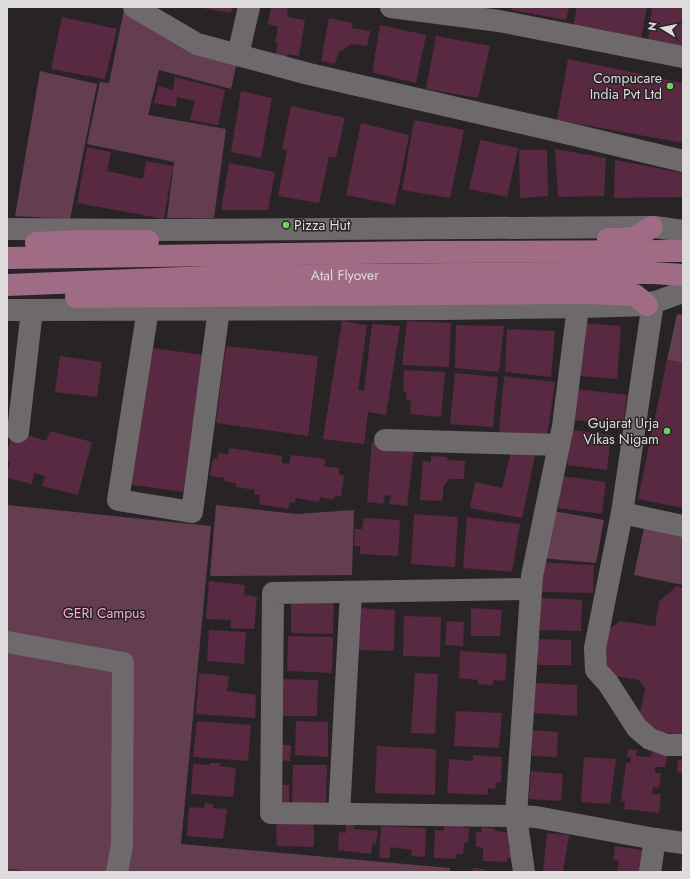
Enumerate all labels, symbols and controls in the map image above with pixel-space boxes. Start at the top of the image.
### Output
north arrow [642,8,682,48]
text: N [644,21,661,32]
place label: Compucare India Pvt Ltd [590,68,662,104]
marker: Compucare India Pvt Ltd [665,81,675,91]
place label: Pizza Hut [294,215,351,235]
marker: Pizza Hut [281,220,291,230]
street label: Atal Flyover [311,265,379,285]
place label: Gujarat Urja Vikas Nigam [583,413,659,449]
marker: Gujarat Urja Vikas Nigam [662,426,672,436]
park label: GERI Campus [63,603,145,623]

